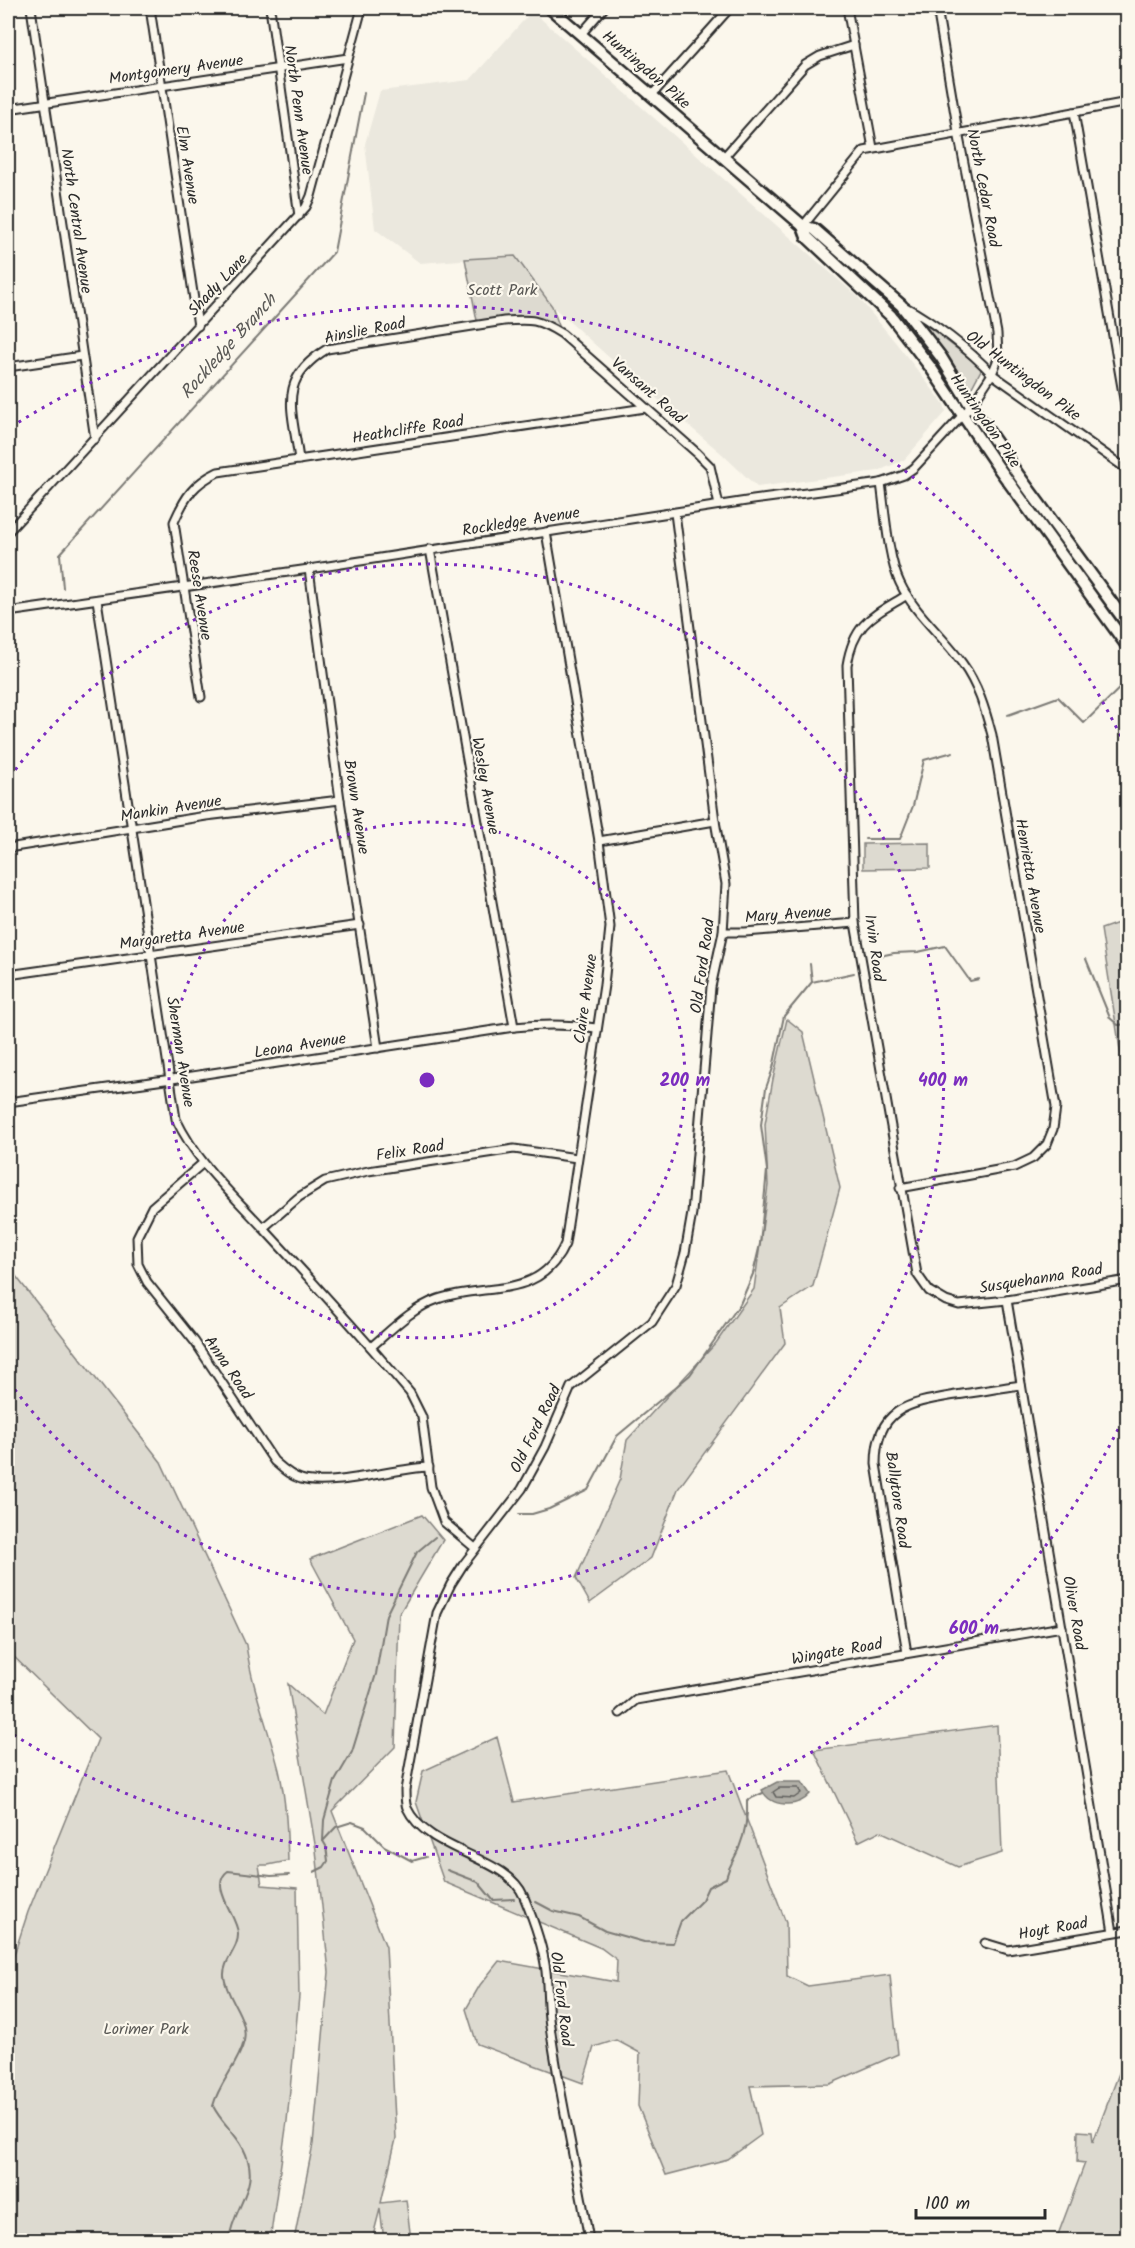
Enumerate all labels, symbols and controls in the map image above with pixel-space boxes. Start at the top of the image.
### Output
street label: Huntingdon Pike [596,24,696,116]
street label: North Penn Avenue [277,43,319,177]
street label: Montgomery Avenue [107,48,245,92]
street label: Elm Avenue [168,124,206,206]
street label: North Cedar Road [959,126,1007,251]
street label: North Central Avenue [53,147,99,295]
street label: Shady Lane [182,248,254,322]
park label: Scott Park [467,278,538,303]
water label: Rockledge Branch [174,287,285,406]
street label: Ainslie Road [322,311,409,351]
street label: Old Huntingdon Pike [962,327,1084,425]
street label: Vansant Road [605,351,692,431]
street label: Huntingdon Pike [945,370,1025,472]
street label: Heathcliffe Road [350,409,467,451]
street label: Rockledge Avenue [460,500,582,544]
street label: Reese Avenue [180,548,218,642]
street label: Wesley Avenue [464,735,506,837]
street label: Brown Avenue [336,758,376,856]
street label: Mankin Avenue [119,789,223,829]
street label: Henrietta Avenue [1008,817,1052,935]
street label: Mary Avenue [744,900,832,930]
street label: Irvin Road [857,913,891,984]
street label: Margaretta Avenue [118,915,246,957]
street label: Old Ford Road [684,916,722,1015]
street label: Claire Avenue [567,952,605,1046]
street label: Sherman Avenue [159,995,201,1109]
street label: Leona Avenue [252,1026,348,1066]
text: 200 m [660,1067,711,1096]
text: 400 m [918,1067,968,1096]
centre of rings [417,1070,437,1090]
street label: Felix Road [374,1133,447,1169]
street label: Susquehanna Road [977,1257,1106,1301]
street label: Anna Road [197,1331,259,1406]
street label: Old Ford Road [504,1380,569,1477]
street label: Ballytore Road [878,1450,916,1551]
street label: Oliver Road [1055,1574,1093,1653]
text: 600 m [949,1615,999,1644]
street label: Wingate Road [790,1632,885,1672]
street label: Hoyt Road [1016,1910,1091,1947]
street label: Old Ford Road [543,1950,579,2049]
park label: Lorimer Park [103,2017,189,2042]
scale bar [916,2182,1045,2220]
text: 100 m [925,2190,970,2219]

